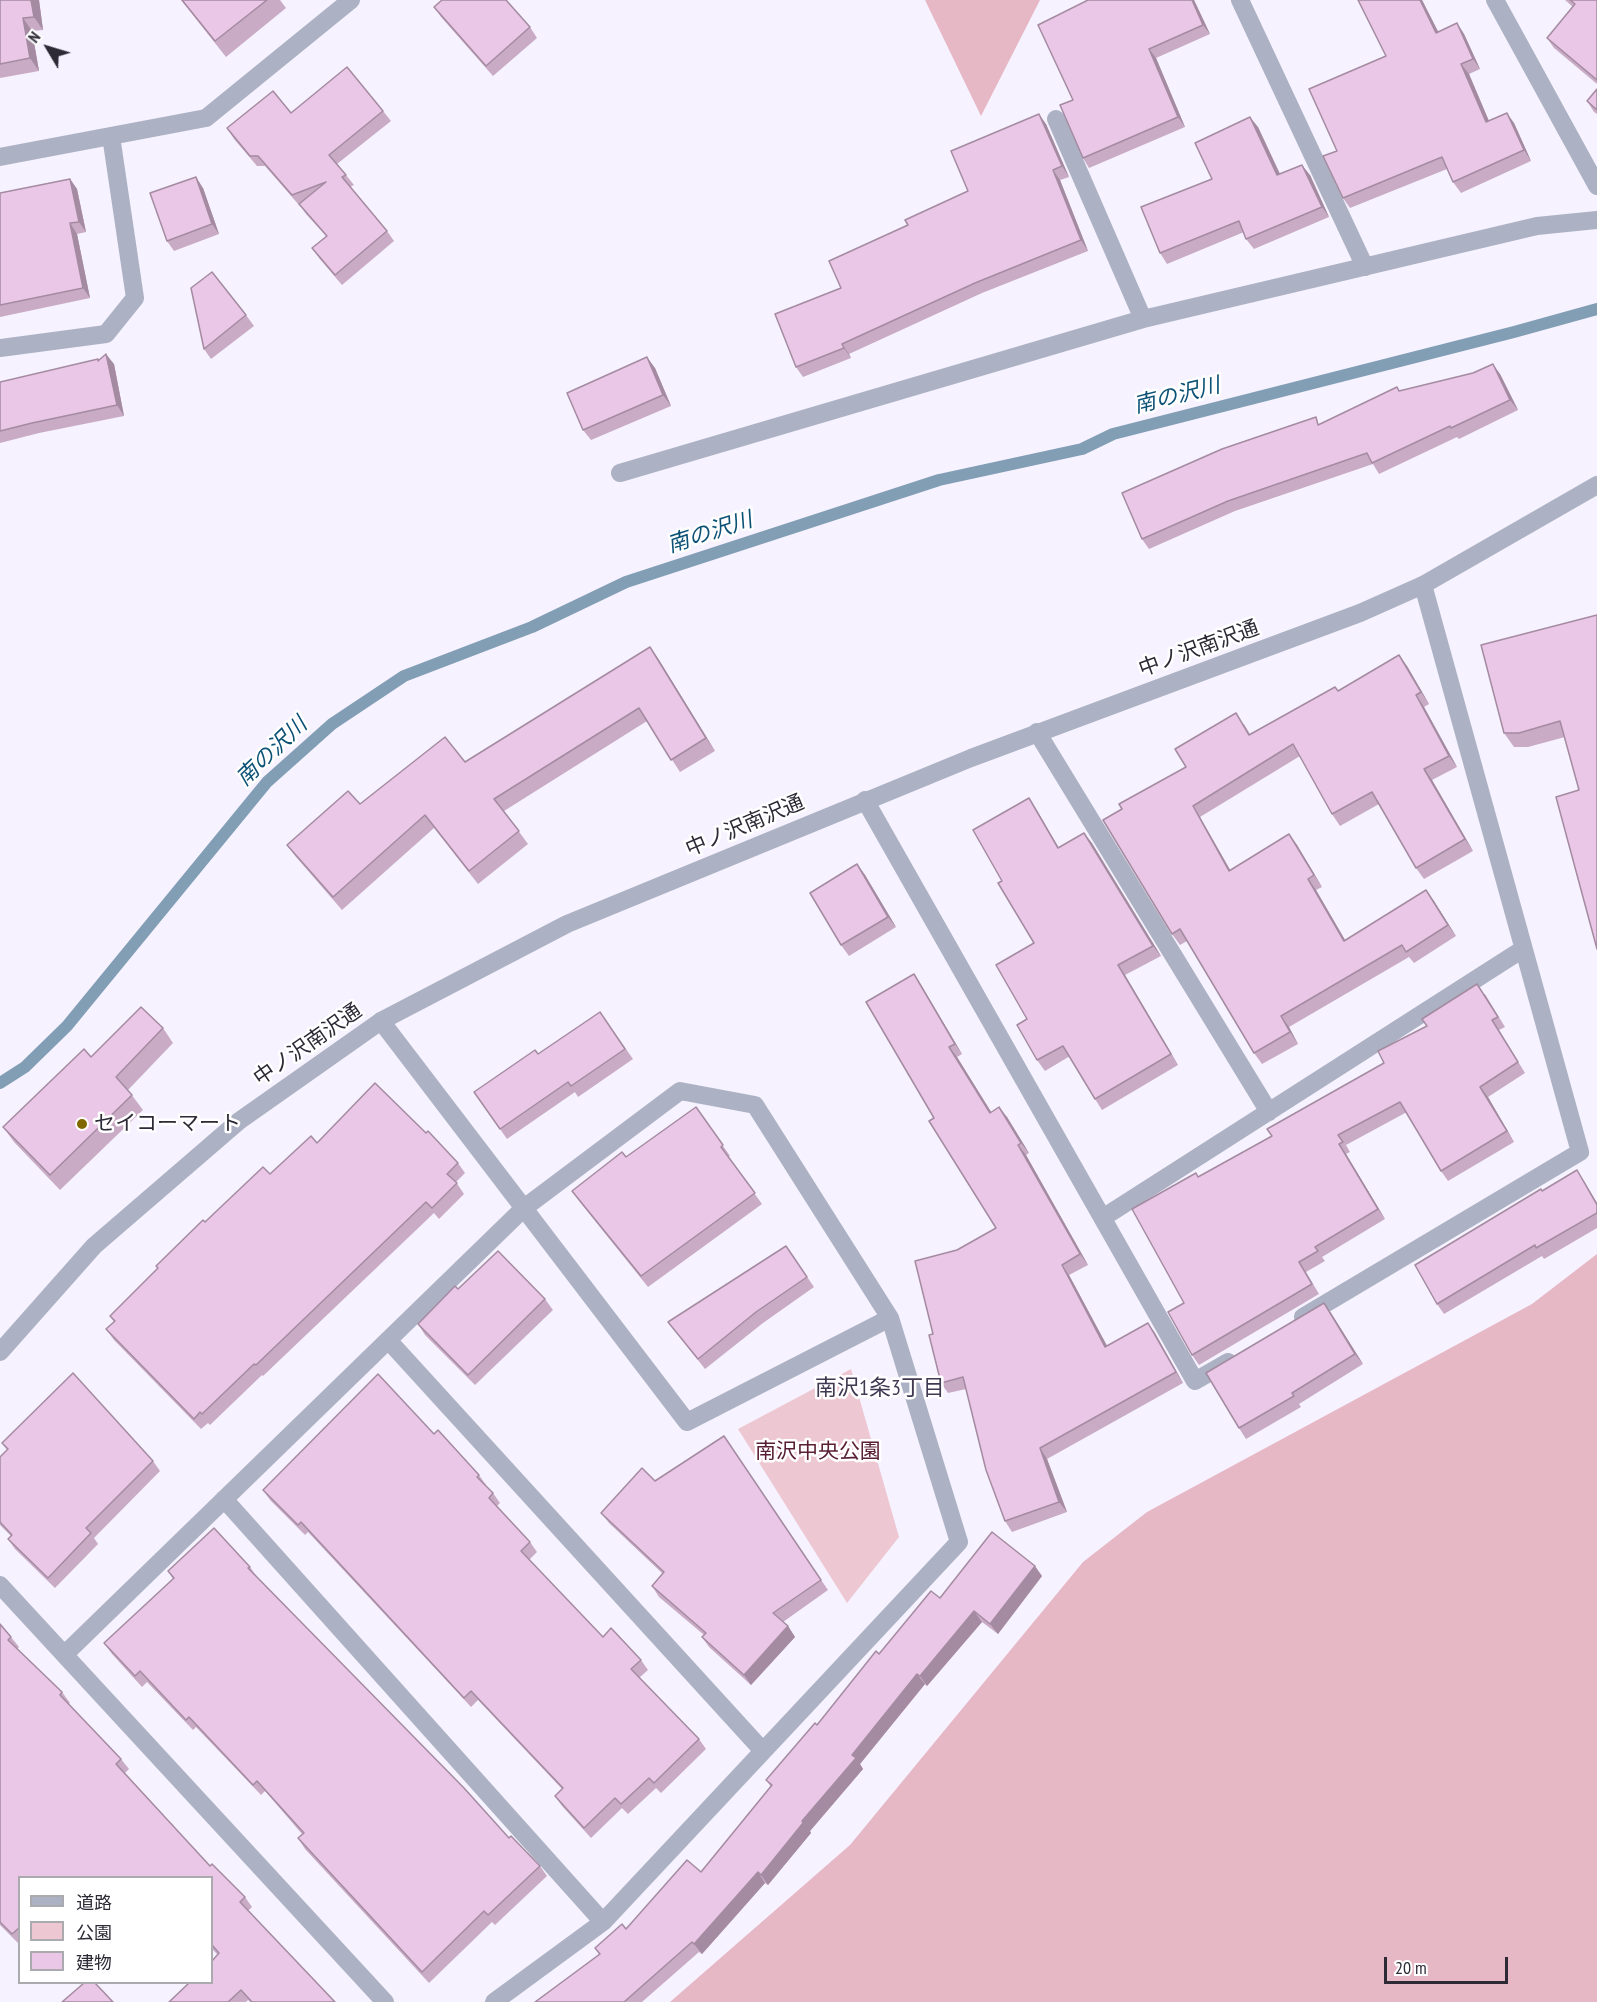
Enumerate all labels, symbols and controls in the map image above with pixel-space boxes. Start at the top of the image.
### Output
north arrow [18,18,78,78]
text: N [23,27,44,46]
water label: 南の沢川 [1131,373,1223,419]
water label: 南の沢川 [664,507,756,559]
street label: 中ノ沢南沢通 [1135,616,1263,682]
water label: 南の沢川 [231,712,313,792]
street label: 中ノ沢南沢通 [682,790,808,862]
street label: 中ノ沢南沢通 [249,999,367,1091]
place label: セイコーマート [94,1111,241,1137]
marker: セイコーマート [75,1117,89,1131]
district label: 南沢1条3丁目 [815,1376,945,1402]
park label: 南沢中央公園 [755,1439,881,1465]
legend [18,1876,213,1984]
text: 道路 [76,1891,112,1914]
text: 公園 [76,1921,112,1944]
scale bar [1387,1945,1512,1983]
text: 建物 [76,1951,112,1974]
text: 20 m [1395,1956,1427,1979]

